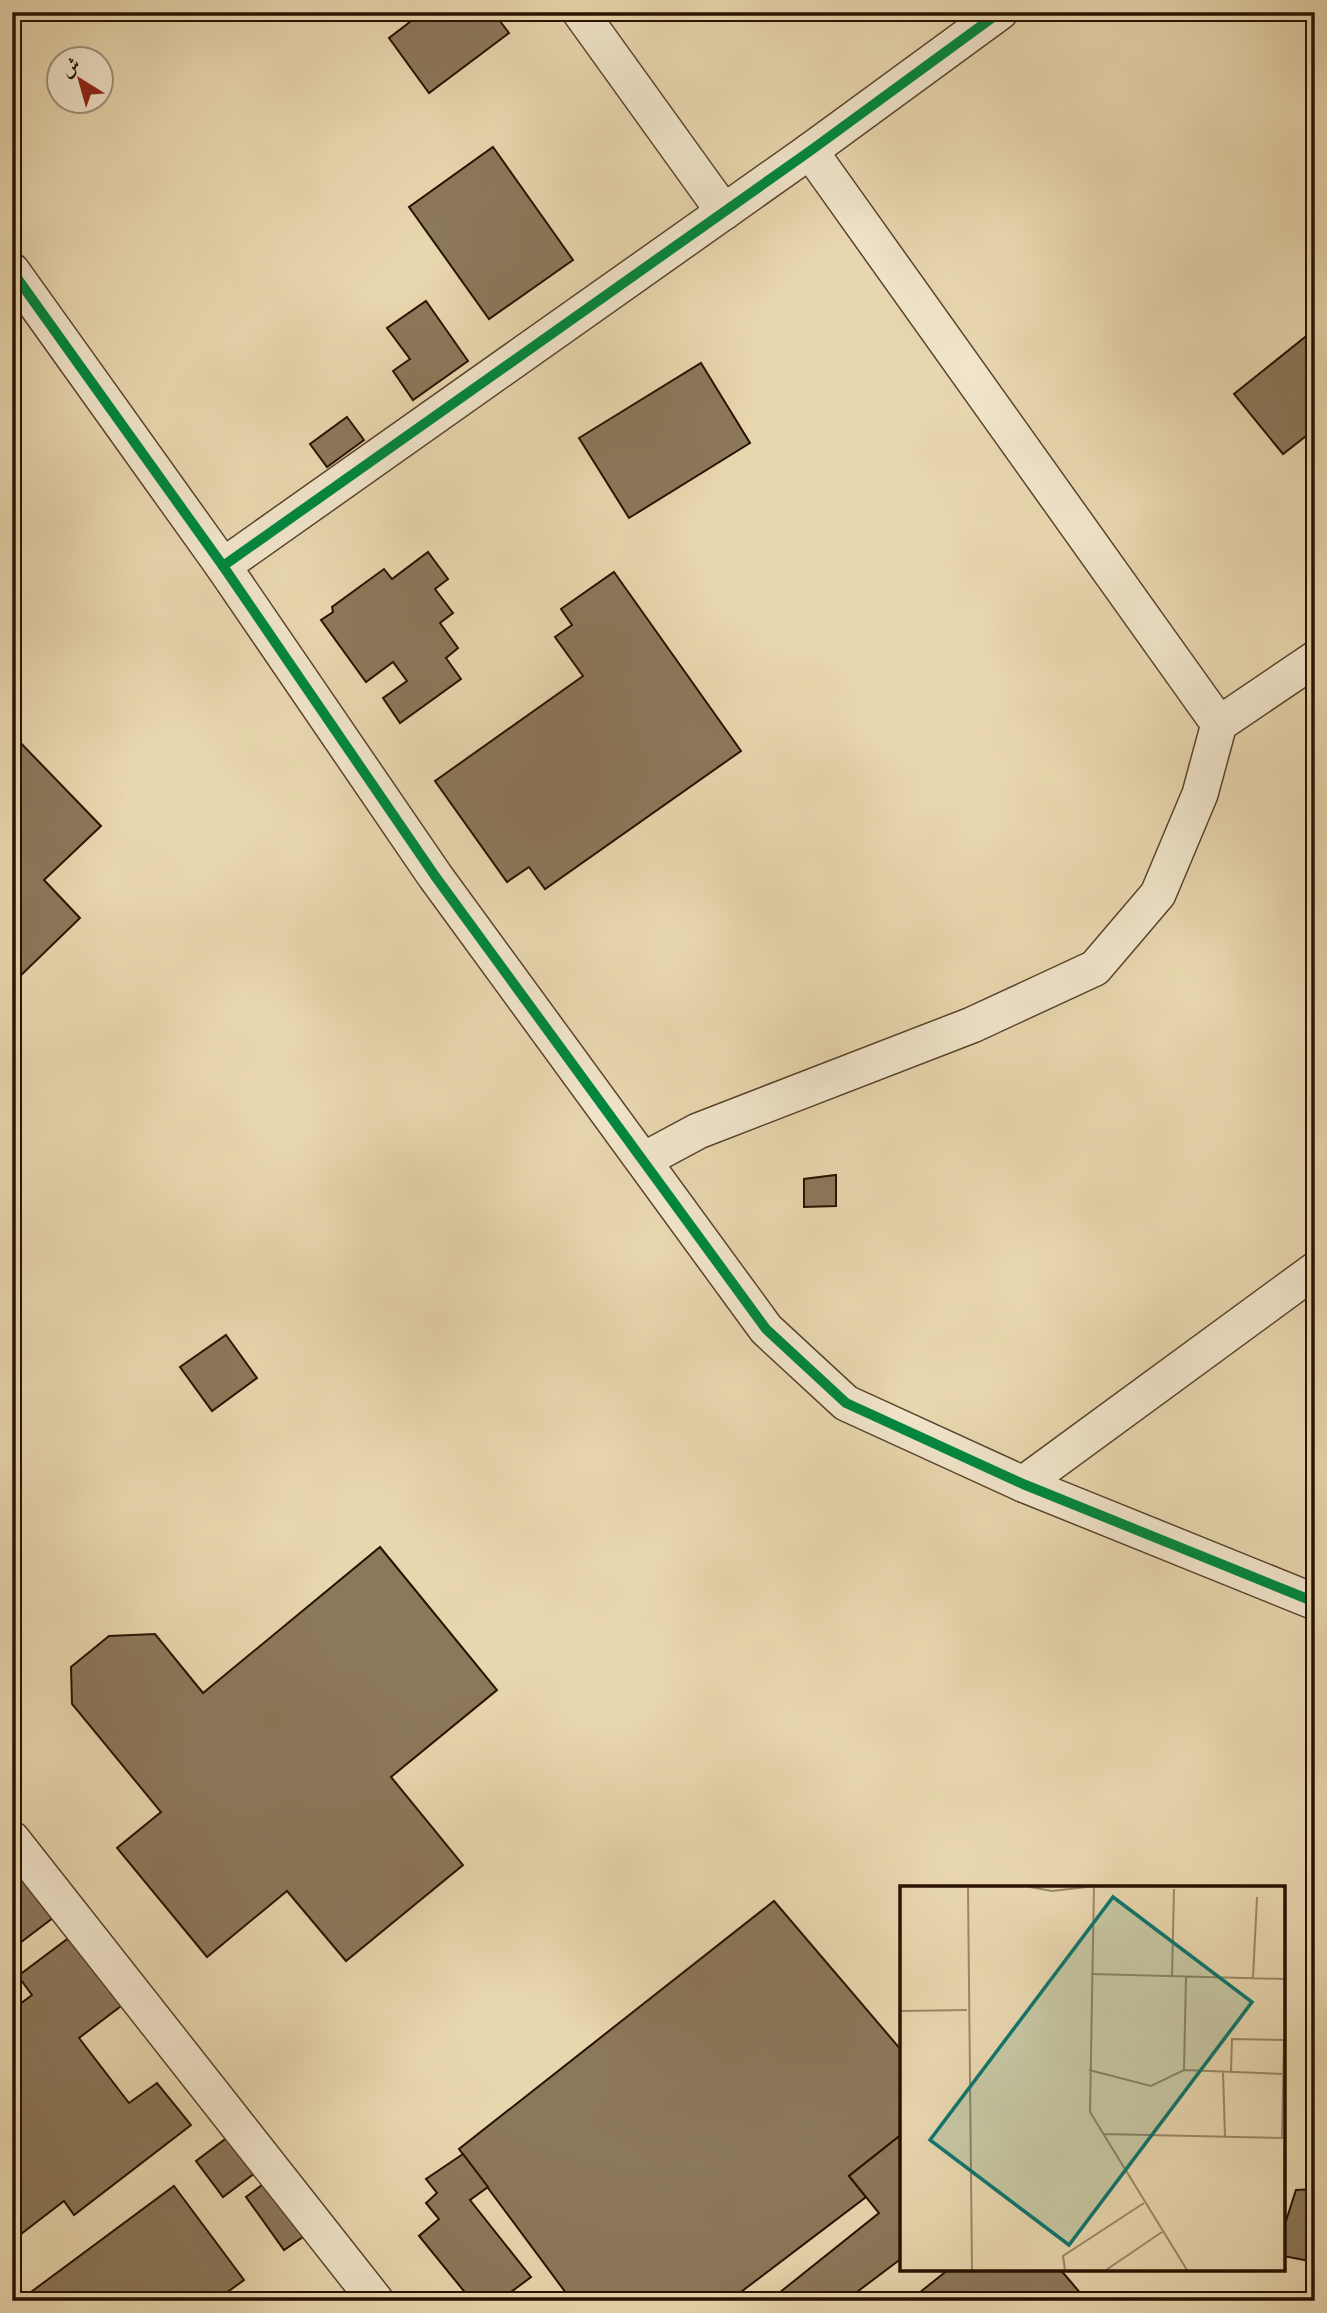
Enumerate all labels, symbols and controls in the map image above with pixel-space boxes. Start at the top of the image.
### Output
north arrow [46,46,116,116]
text: ش [58,55,85,82]
inset map [900,1886,1285,2271]

